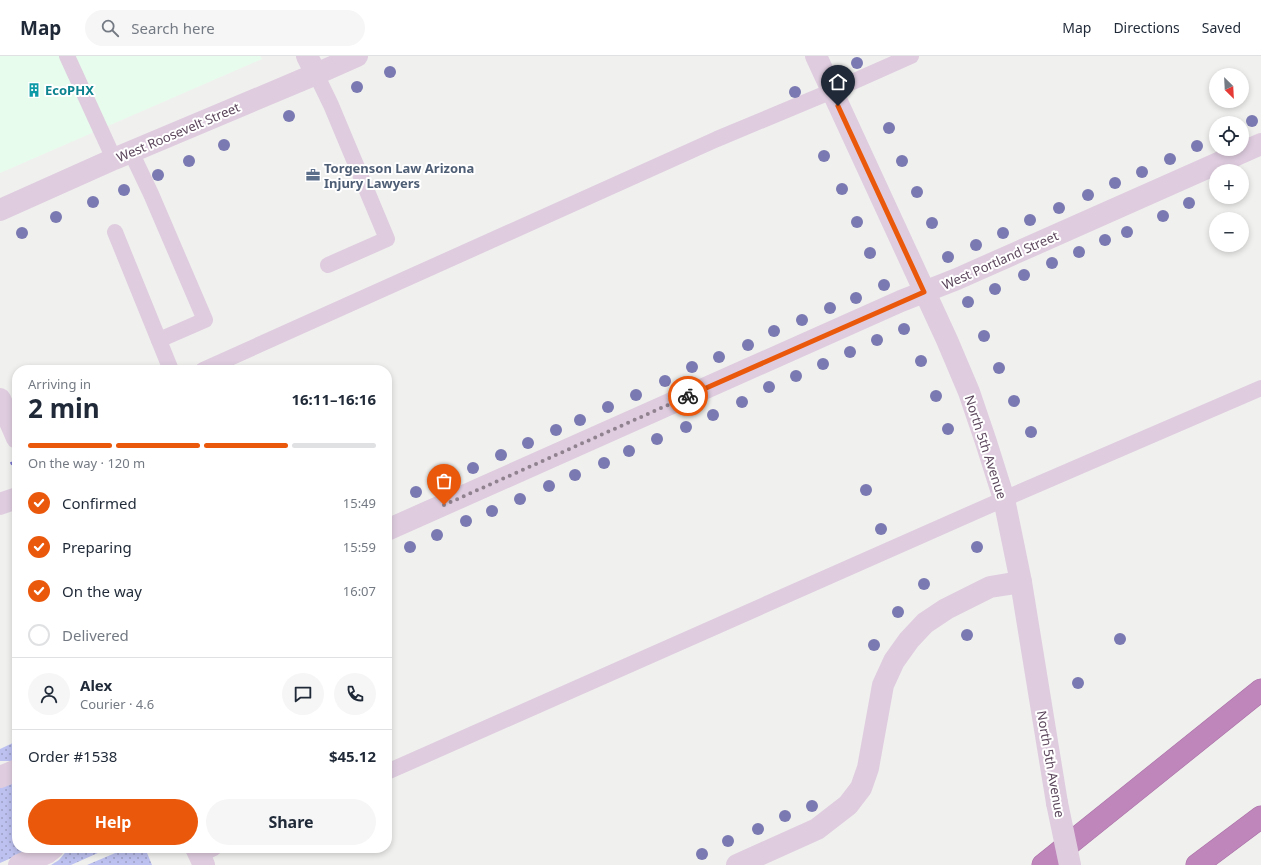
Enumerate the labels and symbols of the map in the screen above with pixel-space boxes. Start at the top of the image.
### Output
pin [821,65,855,106]
north arrow [1209,68,1249,108]
place label: EcoPHX [45,81,94,99]
building icon: EcoPHX [26,82,42,98]
street label: West Roosevelt Street [114,98,243,166]
place label: Torgenson Law Arizona Injury Lawyers [324,159,474,192]
office icon: Torgenson Law Arizona Injury Lawyers [305,167,321,183]
street label: West Portland Street [939,226,1061,294]
courier [668,376,708,416]
street label: North 5th Avenue [961,393,1011,501]
pin [427,464,461,505]
street label: North 5th Avenue [1033,709,1069,819]

